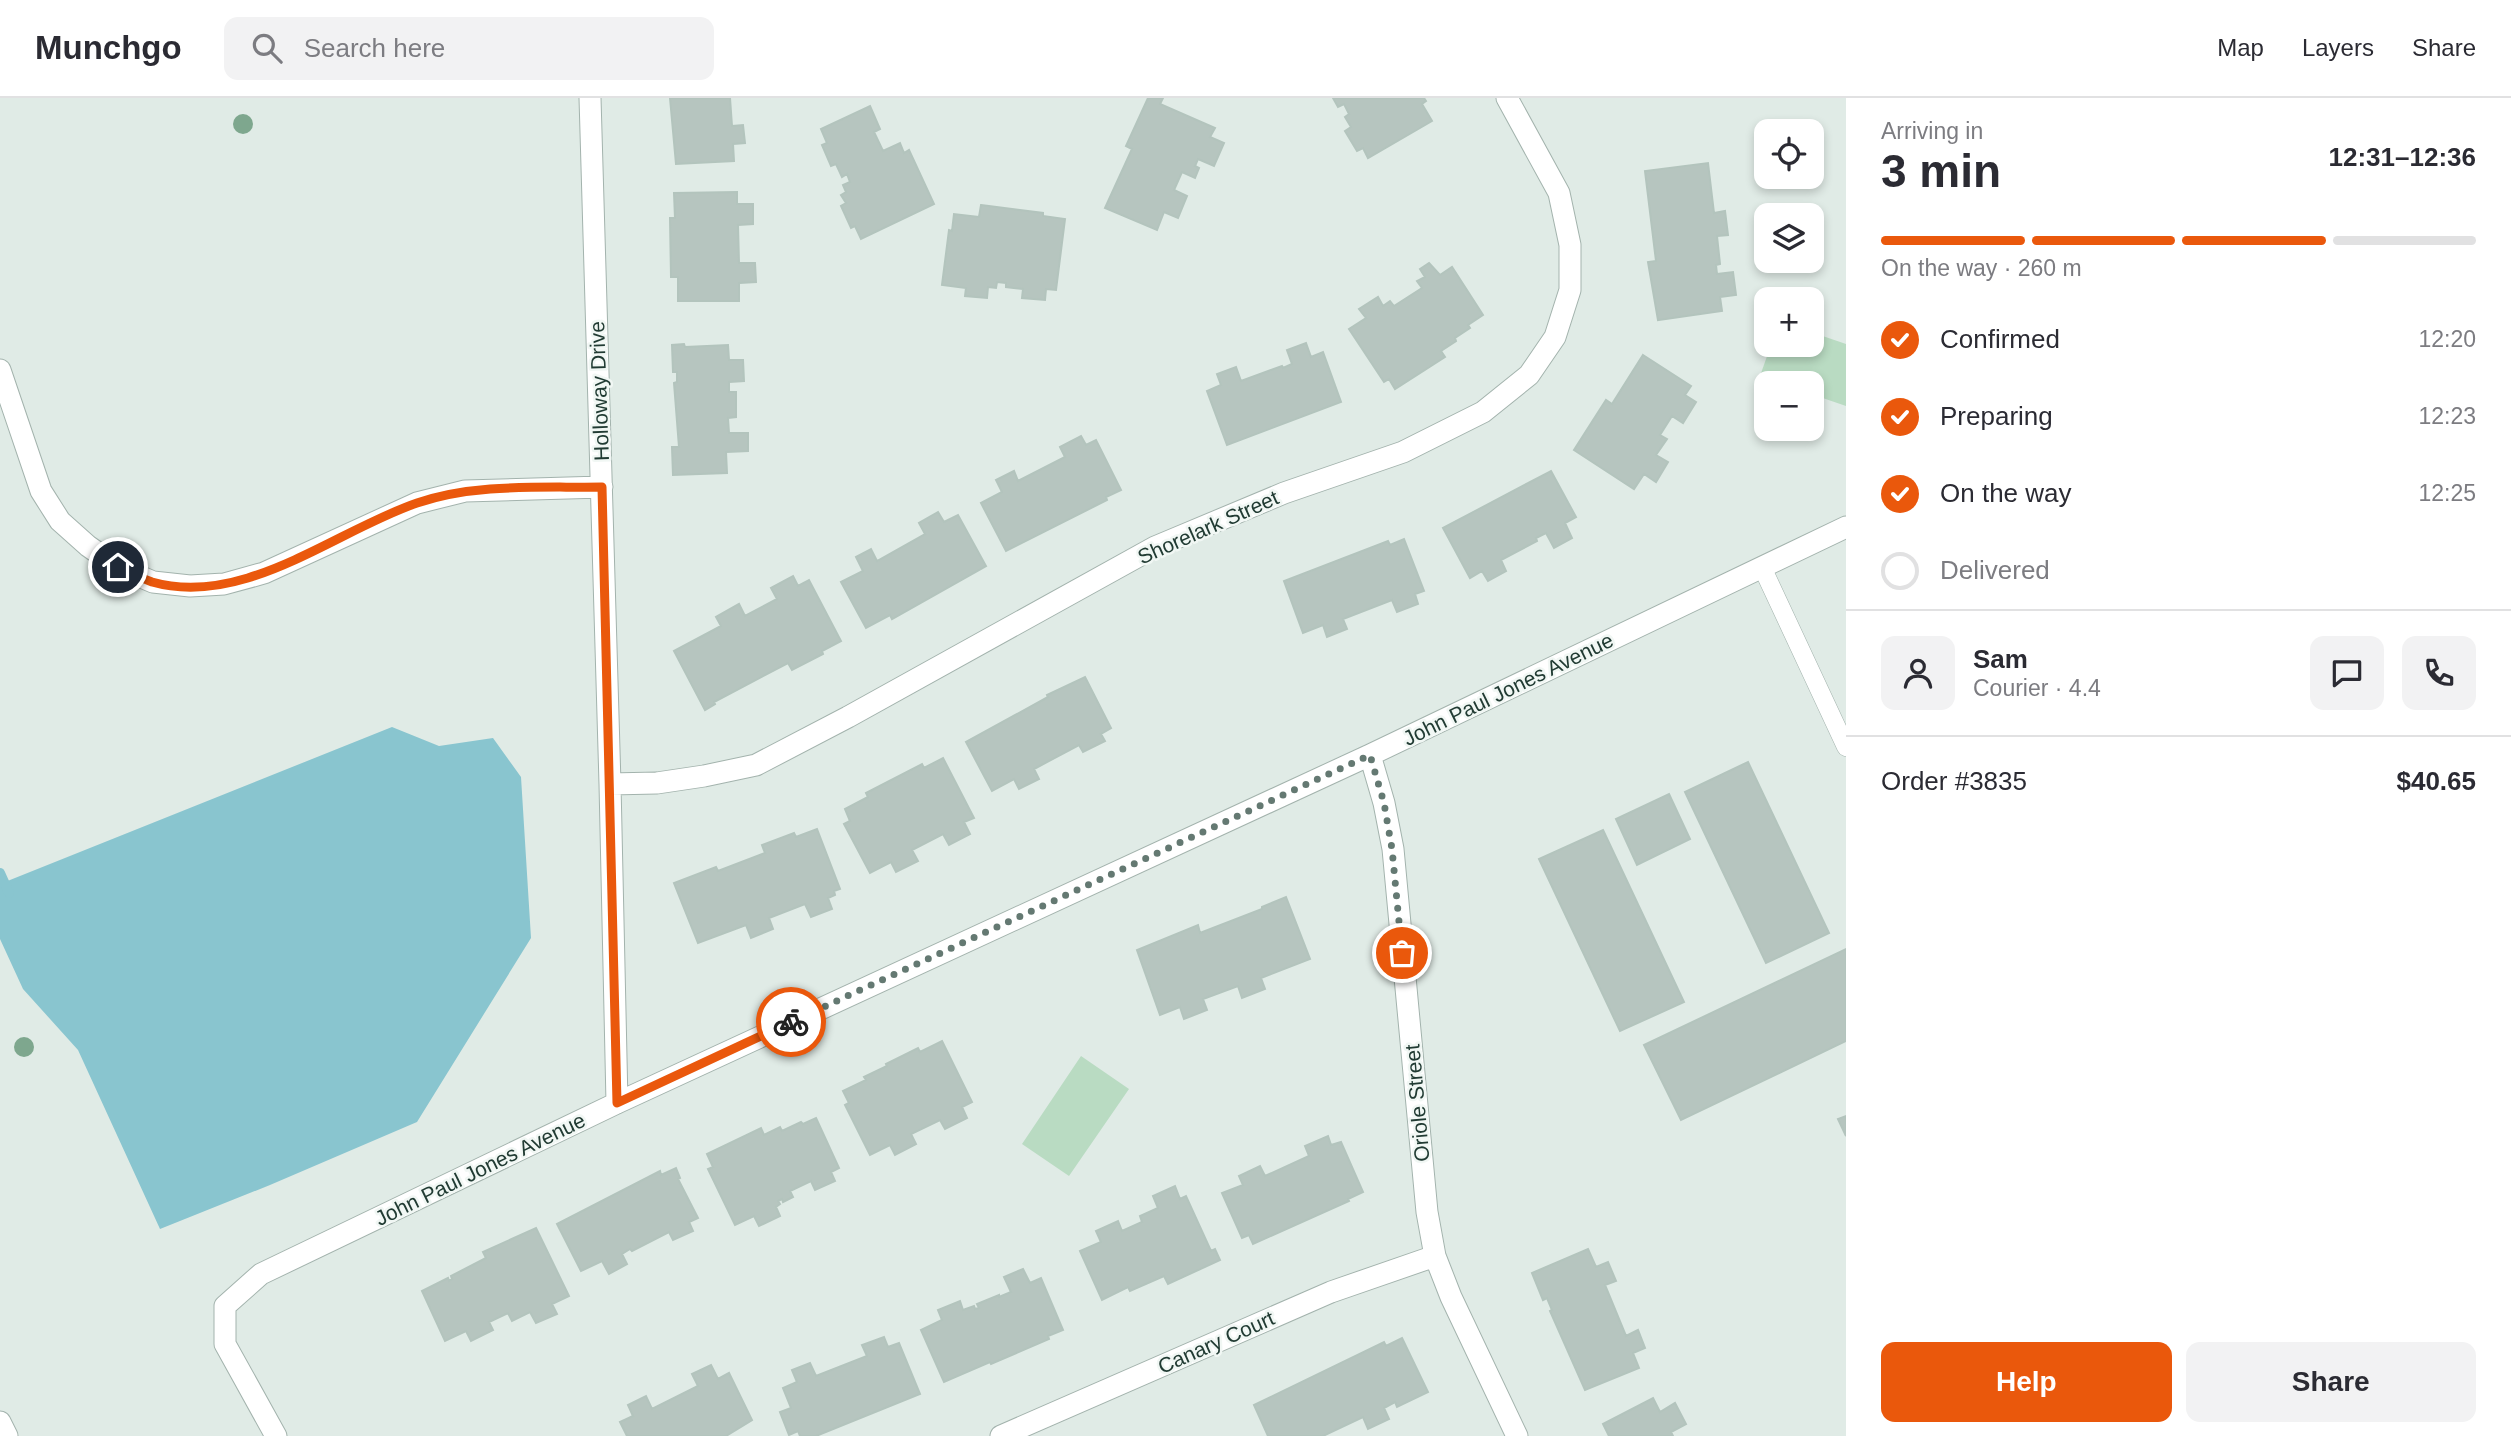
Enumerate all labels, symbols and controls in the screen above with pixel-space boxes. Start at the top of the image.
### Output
search box [224,17,714,80]
text: Munchgo [35,29,182,66]
icon: search [248,29,286,67]
text: Search here [304,33,445,63]
text: Map [2217,34,2264,61]
text: Layers [2302,34,2374,61]
text: Share [2412,34,2476,61]
text: Arriving in [1881,118,1983,144]
map controls [1754,119,1824,441]
button: locate [1754,119,1824,189]
text: 12:31–12:36 [2329,142,2476,172]
text: 3 min [1881,145,2001,197]
button: layers [1754,203,1824,273]
text: On the way · 260 m [1881,255,2082,281]
button: + [1754,287,1824,357]
street label: Holloway Drive [585,321,613,461]
icon: check [1881,321,1919,359]
text: Confirmed [1940,324,2060,354]
text: 12:20 [2418,326,2476,352]
button: − [1754,371,1824,441]
icon: check [1881,398,1919,436]
text: Preparing [1940,401,2053,431]
text: 12:23 [2418,403,2476,429]
icon: check [1881,475,1919,513]
text: On the way [1940,478,2072,508]
text: 12:25 [2418,480,2476,506]
street label: Shorelark Street [1134,486,1282,568]
pin [88,537,148,597]
icon: home [99,548,137,586]
text: Delivered [1940,555,2050,585]
street label: John Paul Jones Avenue [1399,628,1617,750]
button: person [1881,636,1955,710]
button: chat [2310,636,2384,710]
button: phone [2402,636,2476,710]
text: Sam [1973,644,2028,674]
text: Courier · 4.4 [1973,675,2101,701]
text: Order #3835 [1881,766,2027,796]
text: $40.65 [2396,766,2476,796]
pin [1372,923,1432,983]
icon: bag [1383,934,1421,972]
courier [756,987,826,1057]
icon: bike [772,1003,810,1041]
street label: Oriole Street [1400,1043,1434,1163]
street label: John Paul Jones Avenue [371,1108,589,1230]
street label: Canary Court [1154,1306,1278,1378]
button: Help [1881,1342,2172,1422]
button: Share [2186,1342,2476,1422]

